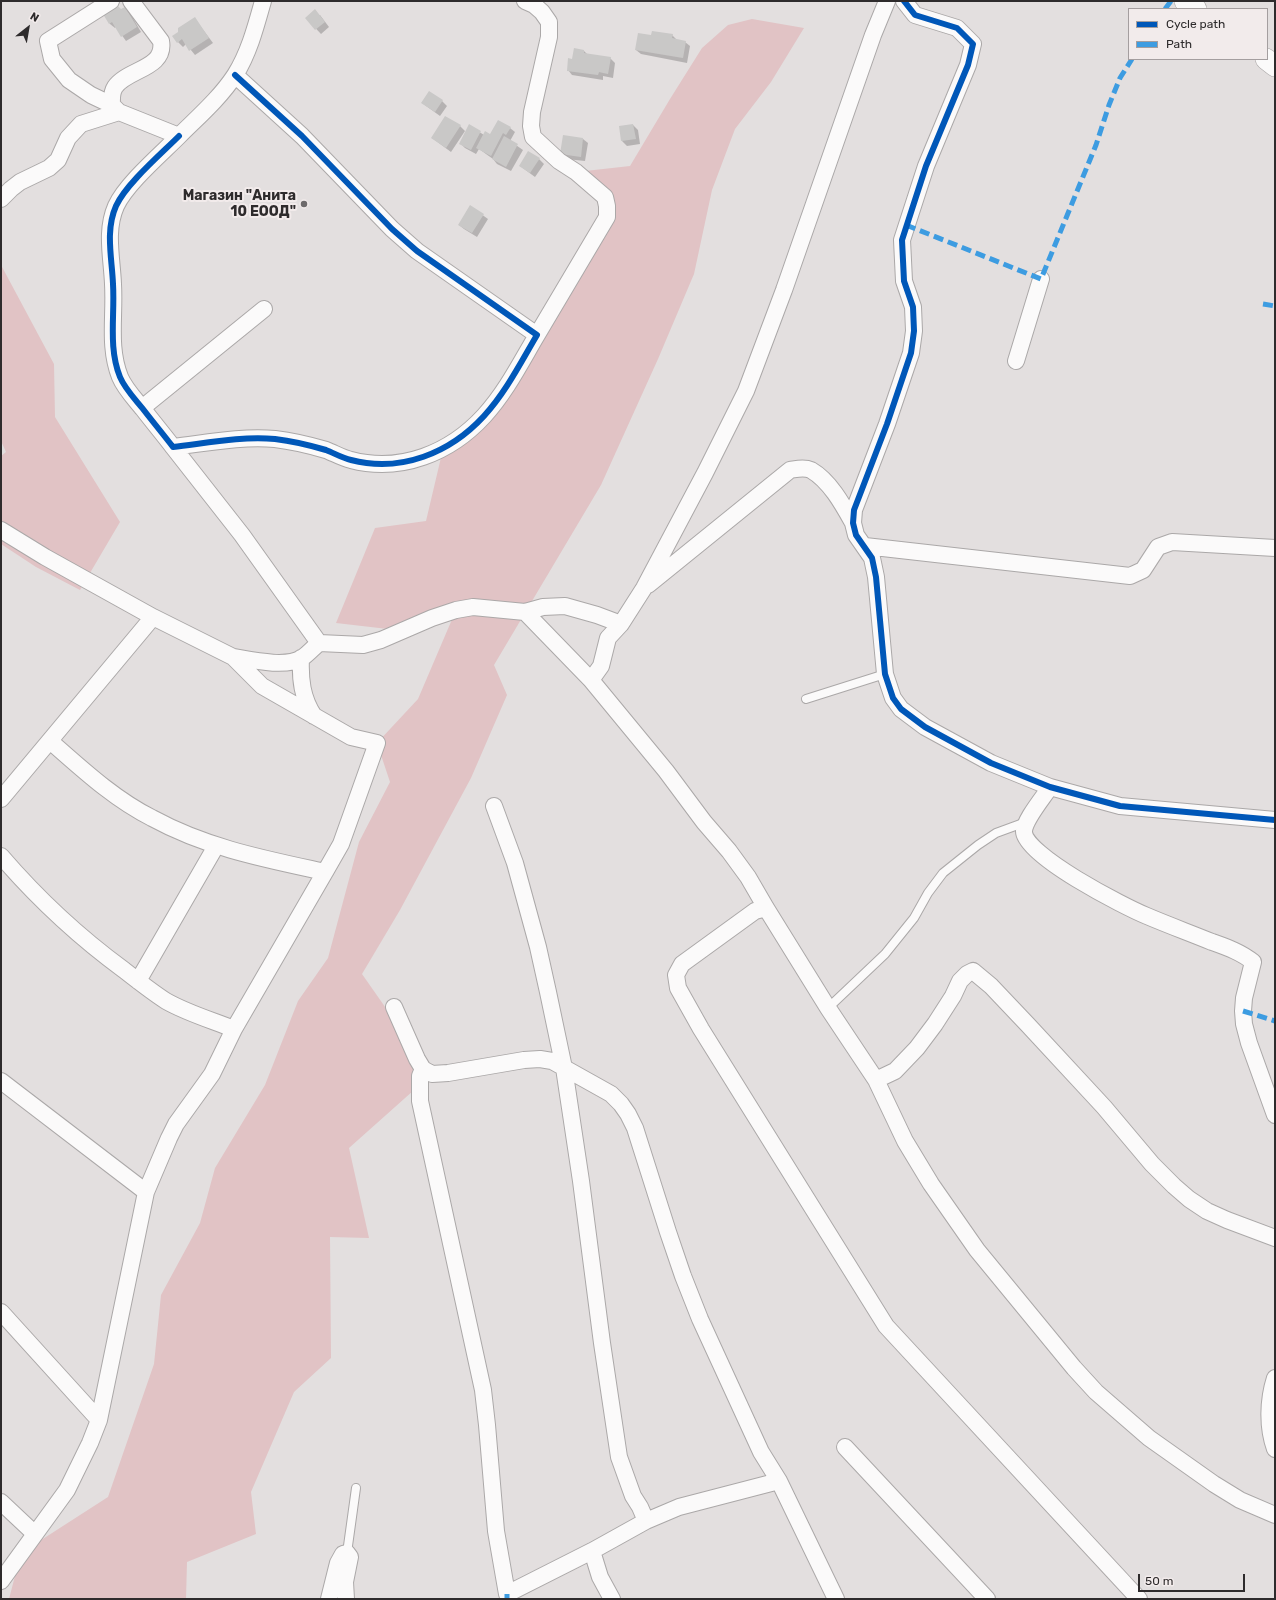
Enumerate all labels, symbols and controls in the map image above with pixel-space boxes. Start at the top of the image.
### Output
north arrow [8,8,48,48]
legend [1128,8,1268,60]
text: N [28,10,41,25]
text: Cycle path [1166,17,1225,31]
text: Path [1166,37,1192,51]
place label: Магазин "Анита 10 ЕООД" [183,188,296,220]
marker: Магазин "Анита 10 ЕООД" [299,199,309,209]
scale bar [1140,1566,1247,1592]
text: 50 m [1145,1574,1173,1588]

